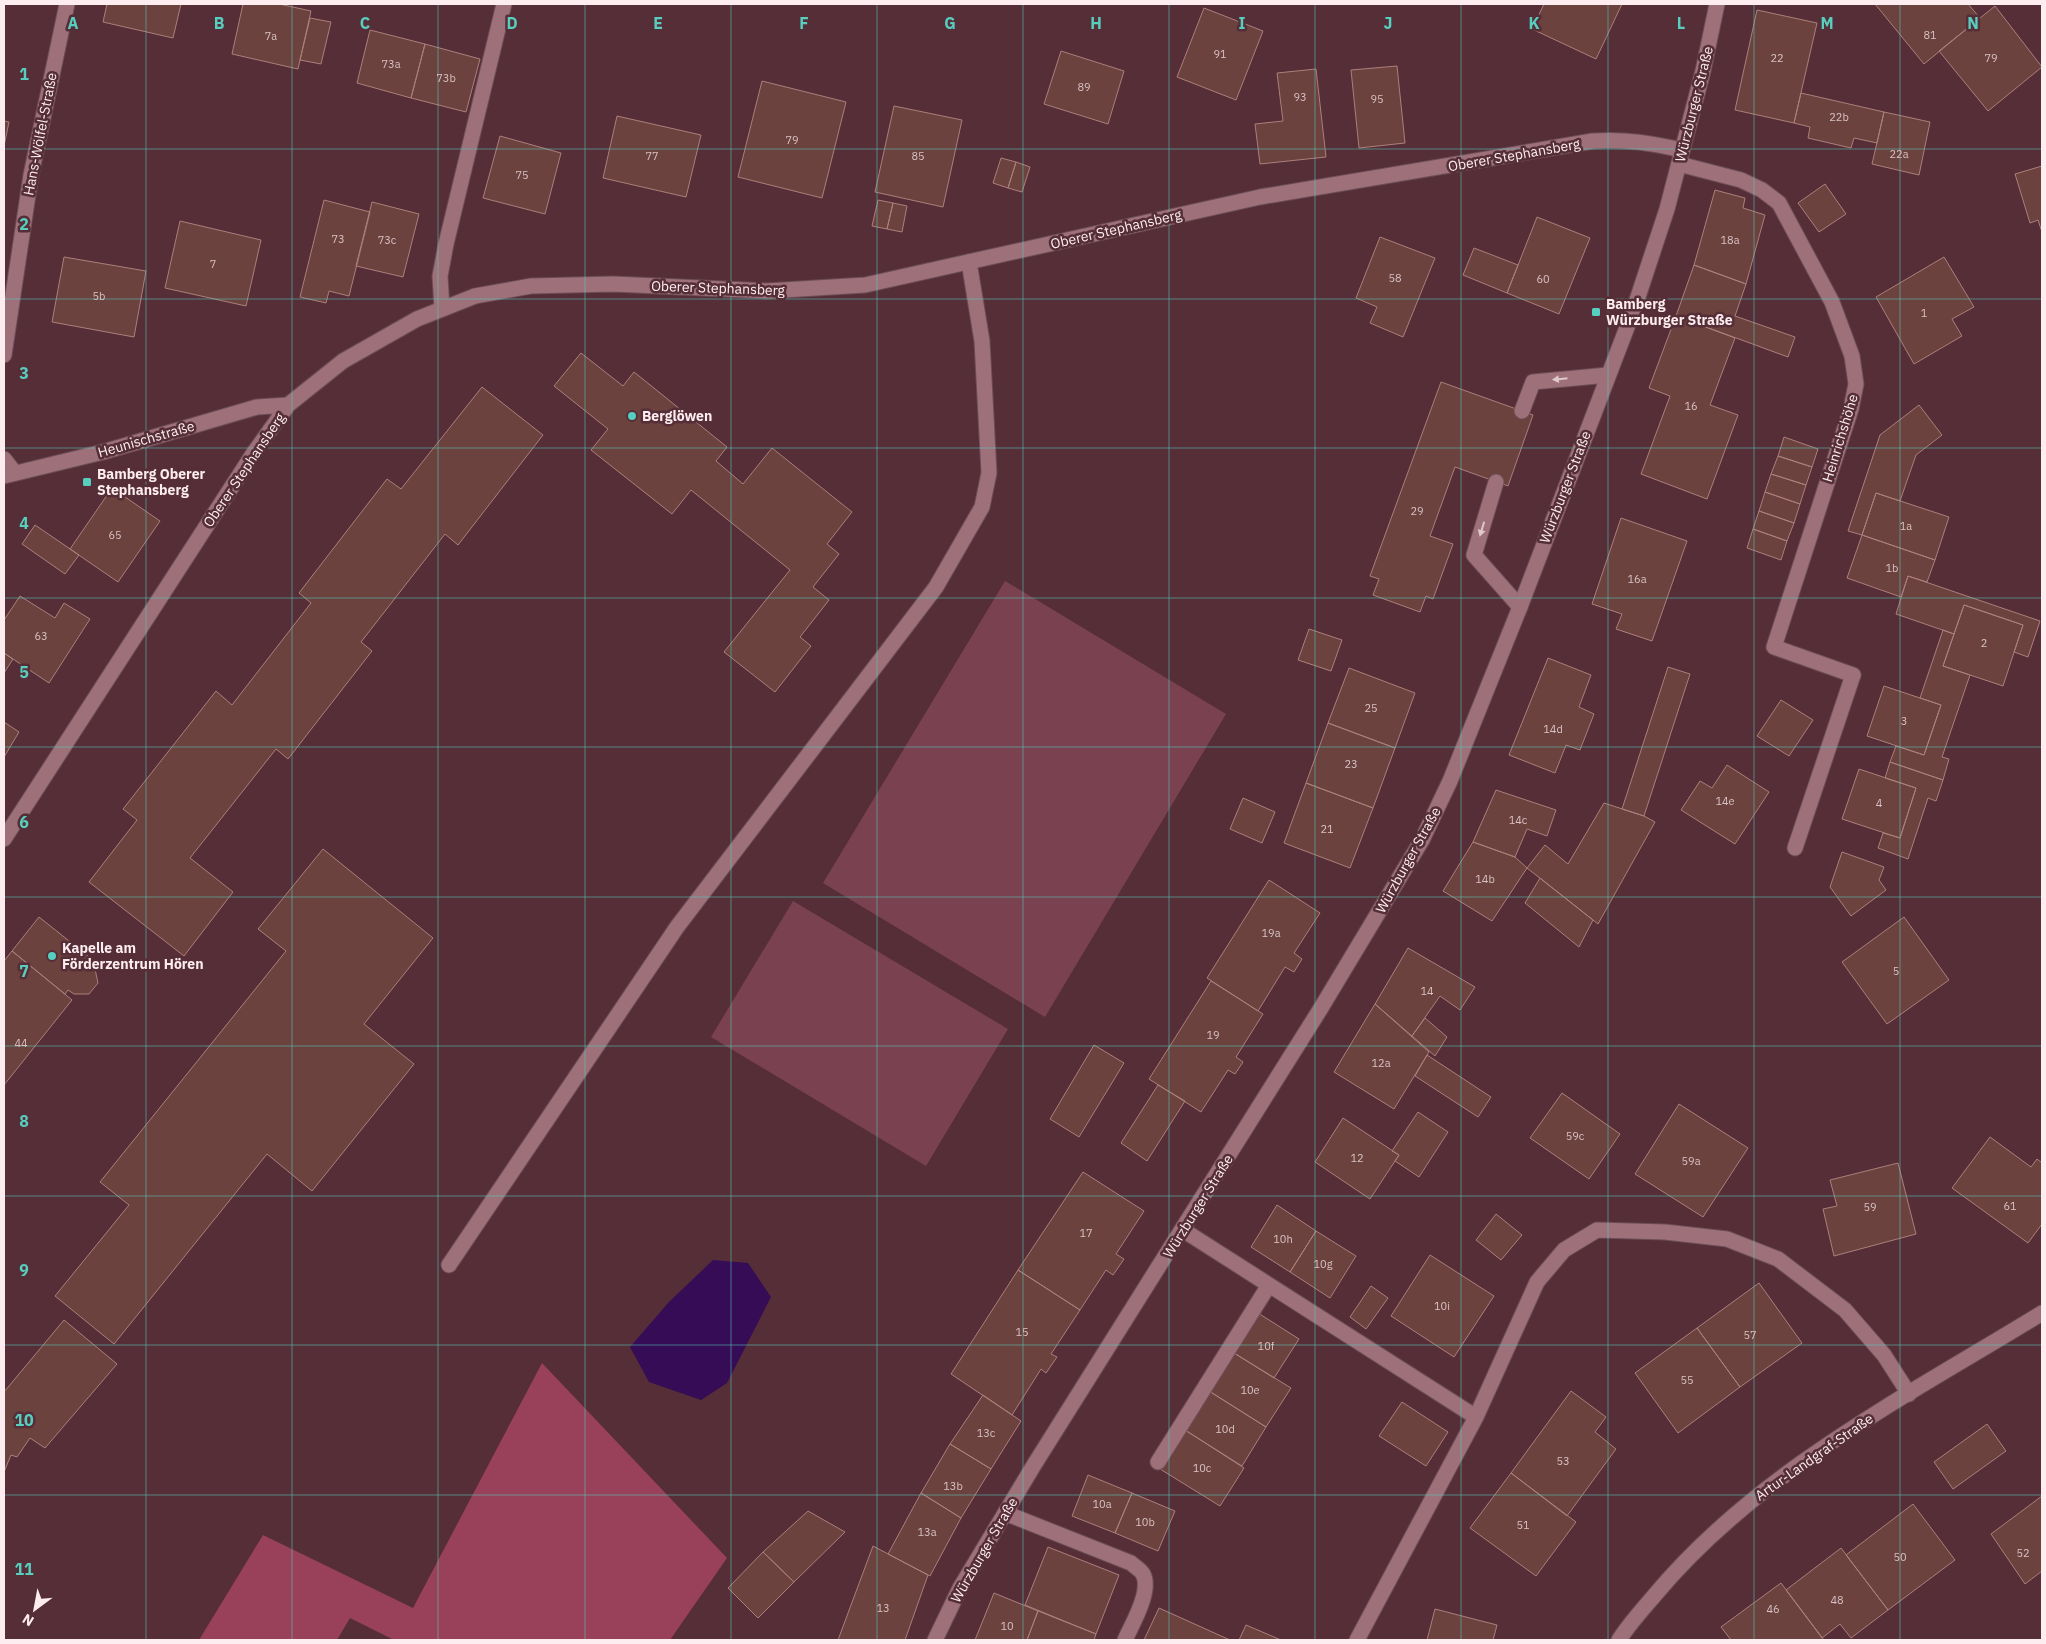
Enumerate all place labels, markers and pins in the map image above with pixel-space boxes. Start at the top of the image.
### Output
place label: Bamberg Würzburger Straße [1606,295,1733,329]
marker: Bamberg Würzburger Straße [1590,306,1602,318]
place label: Berglöwen [642,407,712,425]
marker: Berglöwen [626,410,638,422]
place label: Bamberg Oberer Stephansberg [97,465,206,499]
marker: Bamberg Oberer Stephansberg [81,476,93,488]
place label: Kapelle am Förderzentrum Hören [62,939,204,973]
marker: Kapelle am Förderzentrum Hören [46,950,58,962]

